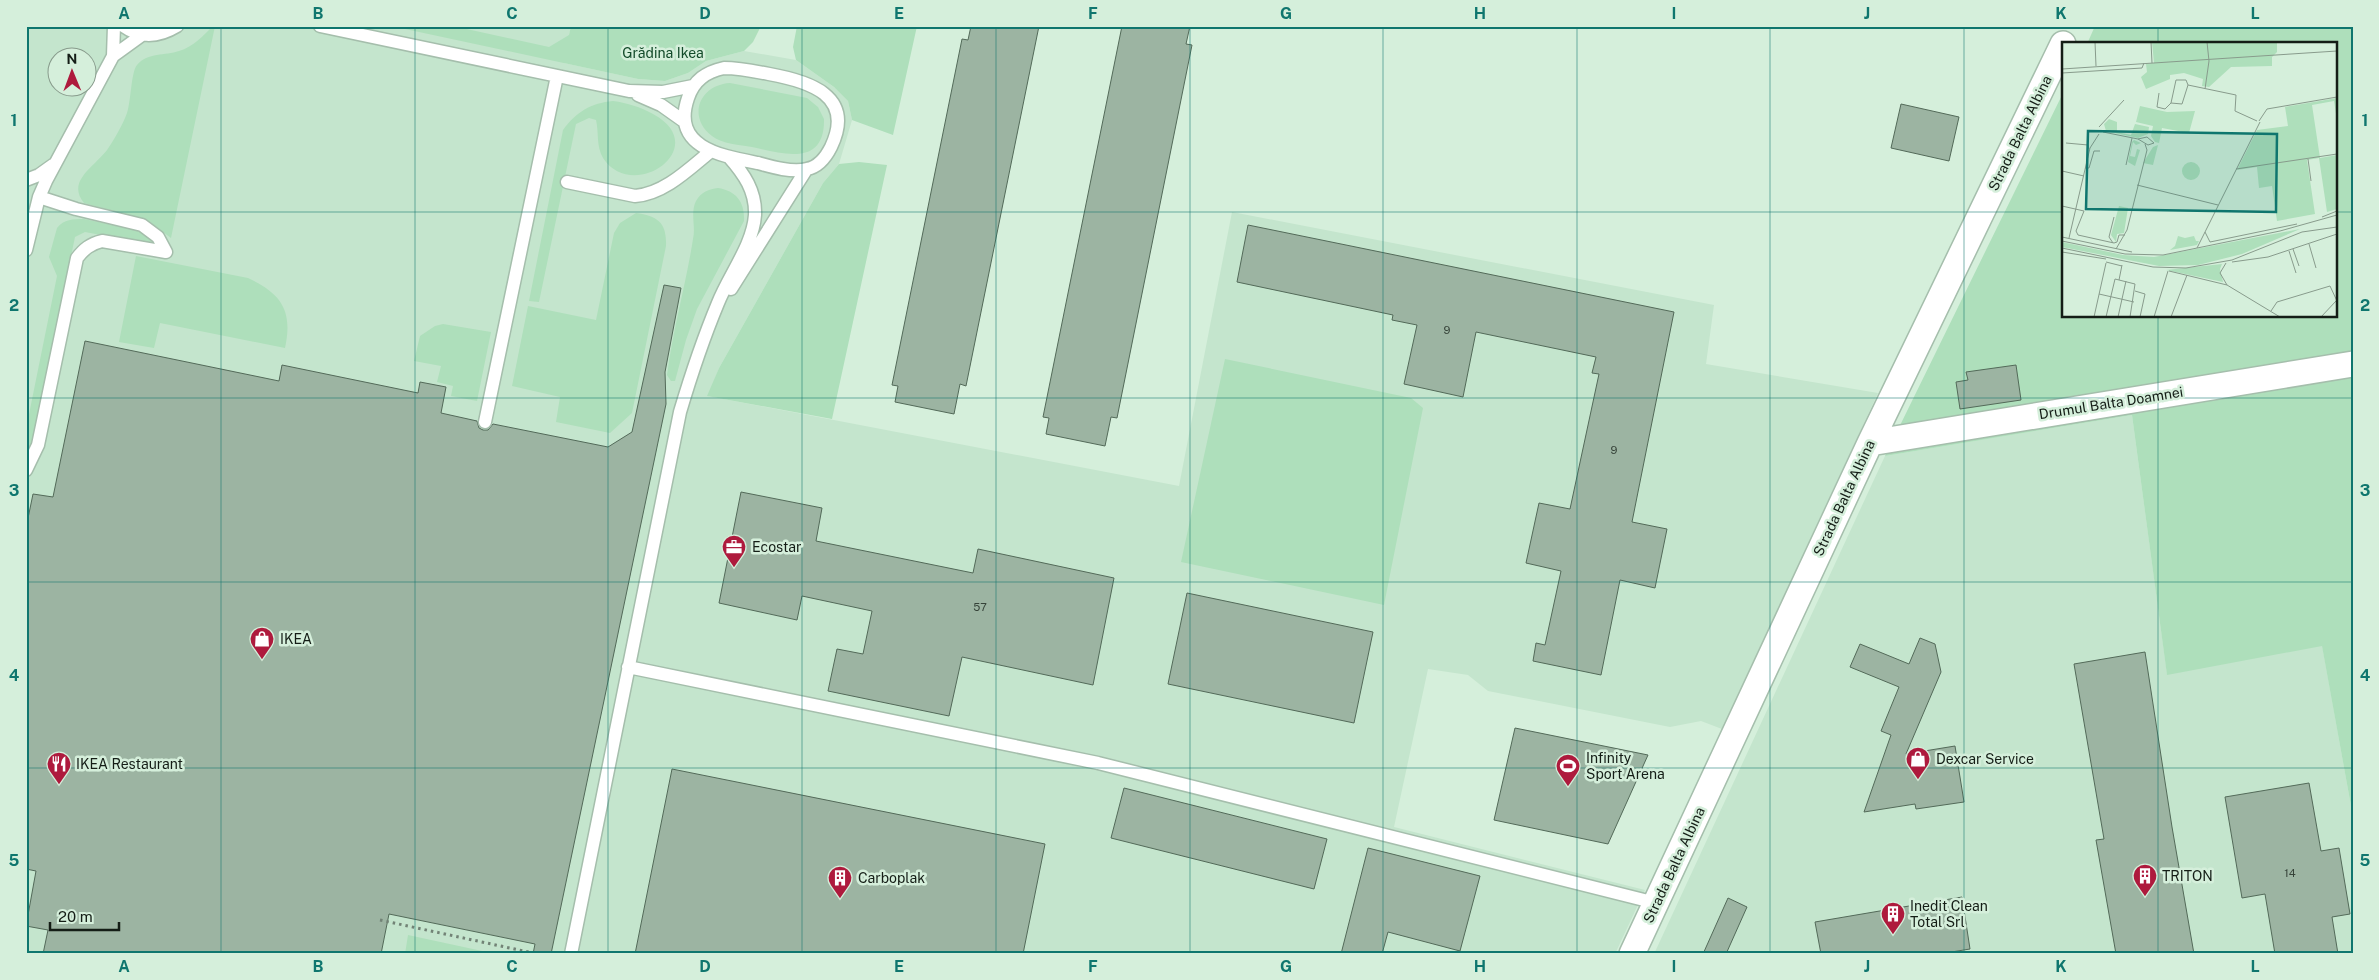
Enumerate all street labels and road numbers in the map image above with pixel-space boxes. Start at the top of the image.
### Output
street label: Strada Balta Albina [1985,73,2055,193]
street label: Drumul Balta Doamnei [2038,384,2184,422]
street label: Strada Balta Albina [1810,437,1878,559]
street label: Strada Balta Albina [1640,804,1708,926]

